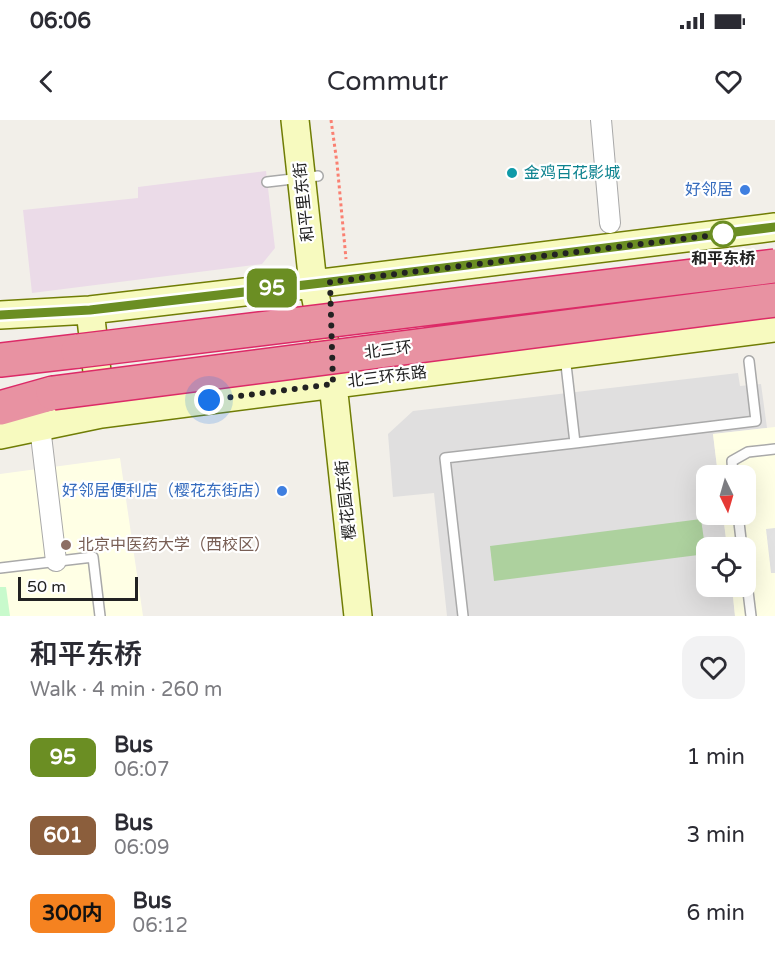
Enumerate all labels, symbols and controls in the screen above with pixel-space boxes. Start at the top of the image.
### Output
text: 06:06 [30,8,91,34]
icon: back [30,65,63,98]
text: Commutr [327,65,448,98]
icon: heart [712,65,745,98]
street label: 和平里东街 [290,161,318,243]
place label: 金鸡百花影城 [524,163,620,183]
marker: 金鸡百花影城 [505,166,519,180]
place label: 好邻居 [685,180,733,200]
marker: 好邻居 [738,183,752,197]
marker: 和平东桥 [710,221,736,247]
place label: 和平东桥 [691,249,756,269]
line badge: 95 [245,268,299,308]
text: 95 [259,276,285,301]
street label: 北三环 [363,337,413,363]
street label: 北三环东路 [346,362,428,392]
your location [194,385,224,415]
street label: 樱花园东街 [332,459,360,541]
north arrow [696,465,756,525]
map controls [696,465,756,597]
place label: 好邻居便利店（樱花东街店） [62,481,270,501]
marker: 好邻居便利店（樱花东街店） [275,484,289,498]
place label: 北京中医药大学（西校区） [78,535,270,555]
button: locate [696,537,756,597]
marker: 北京中医药大学（西校区） [59,538,73,552]
scale bar [18,574,138,601]
text: 50 m [27,577,66,597]
button: heart [682,636,745,699]
text: 和平东桥 [30,638,142,672]
text: Walk · 4 min · 260 m [30,678,222,702]
text: Bus [114,732,153,758]
text: 1 min [686,744,745,770]
text: 95 [50,745,76,770]
text: 06:07 [114,758,169,782]
text: Bus [114,810,153,836]
text: 3 min [686,822,745,848]
text: 601 [43,823,83,848]
text: 06:09 [114,836,169,860]
text: Bus [133,888,172,914]
text: 6 min [686,900,745,926]
text: 300内 [42,901,103,926]
text: 06:12 [133,914,188,938]

